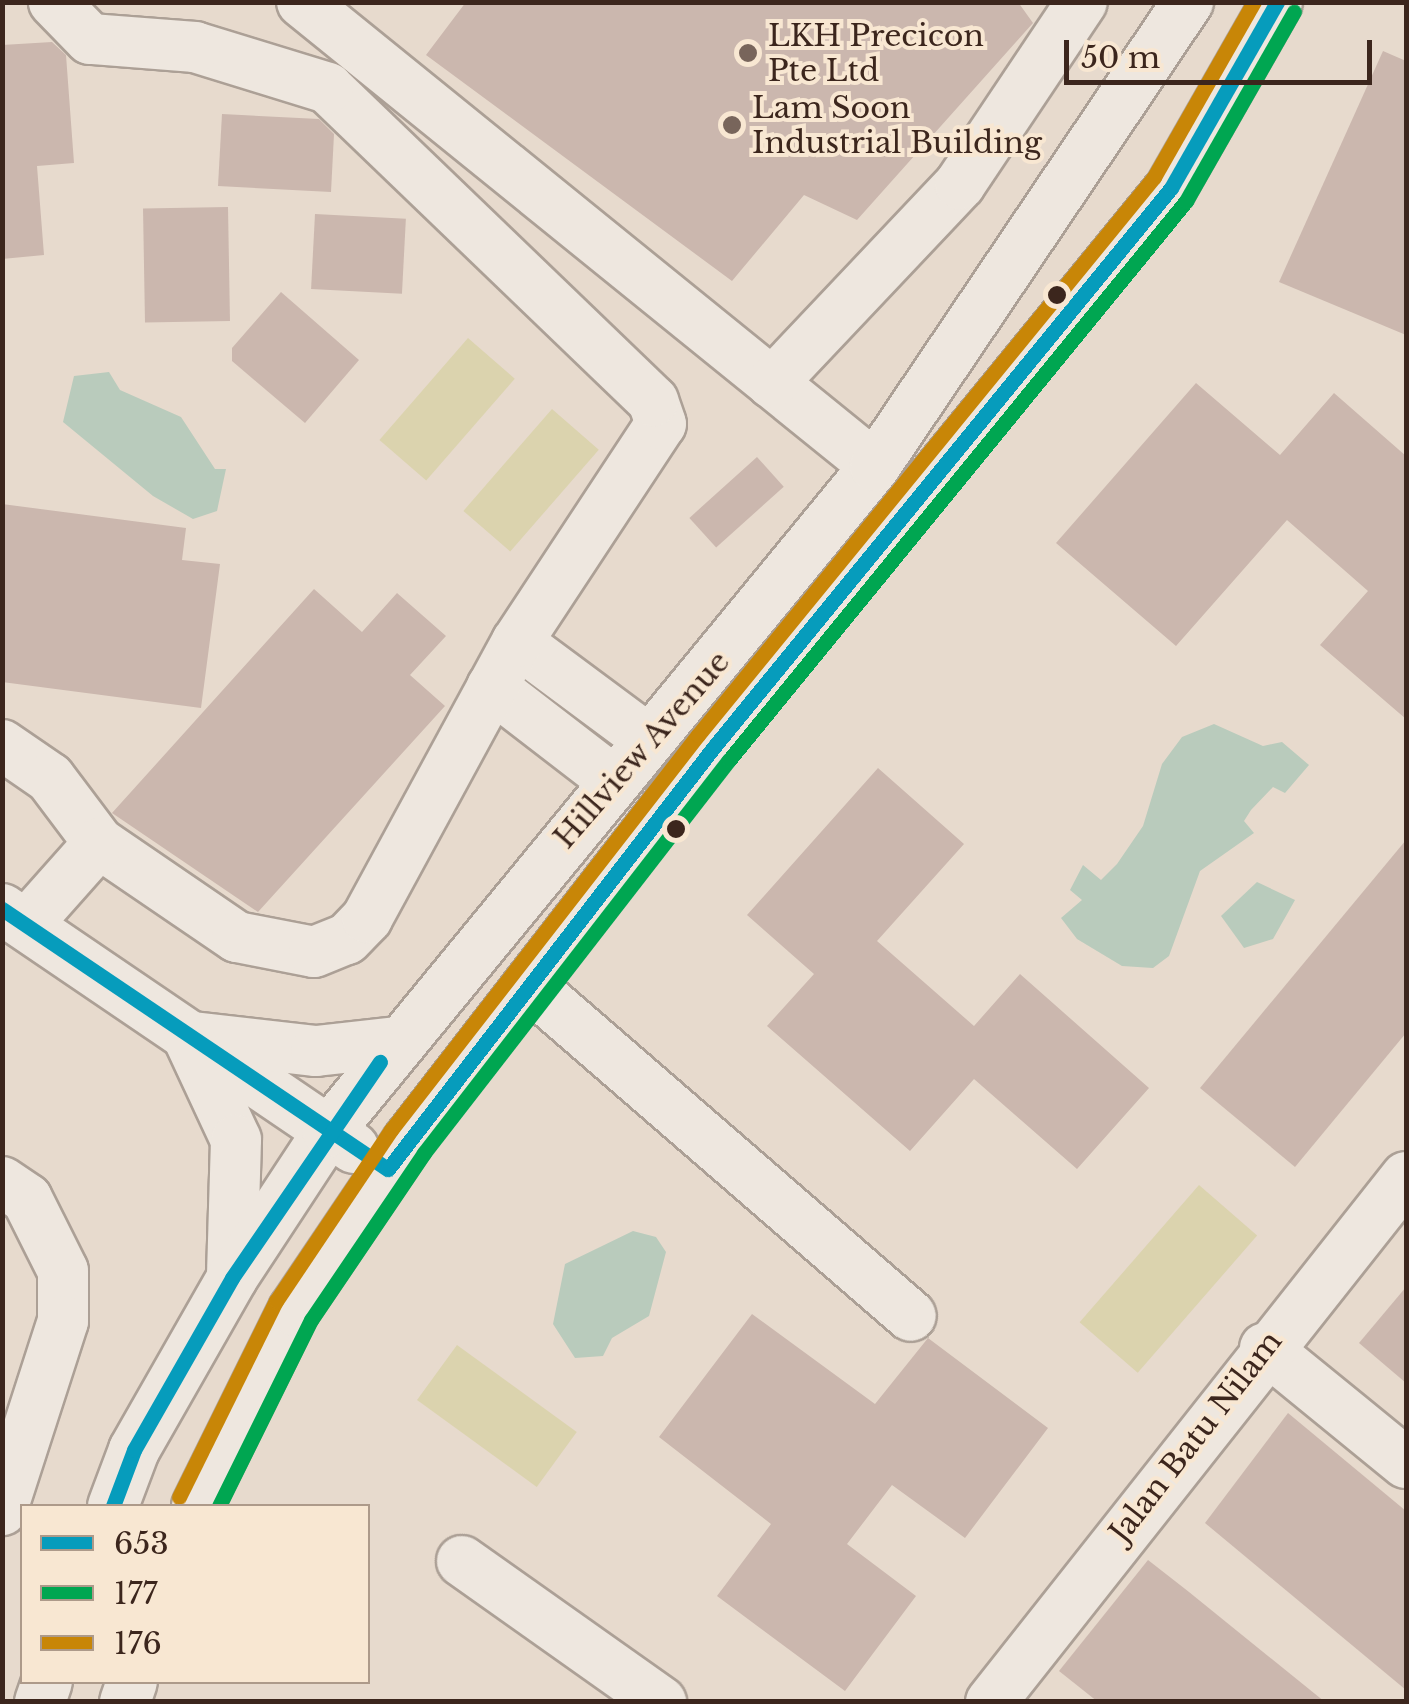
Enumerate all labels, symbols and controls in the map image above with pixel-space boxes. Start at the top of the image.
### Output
place label: LKH Precicon Pte Ltd [768,18,984,88]
scale bar [1069,20,1376,82]
text: 50 m [1081,39,1160,76]
marker: LKH Precicon Pte Ltd [737,42,759,64]
place label: Lam Soon Industrial Building [752,90,1042,160]
marker: Lam Soon Industrial Building [721,114,743,136]
unlabelled marker [1047,285,1067,305]
street label: Hillview Avenue [546,643,738,857]
unlabelled marker [666,819,686,839]
street label: Jalan Batu Nilam [1102,1324,1290,1550]
legend [20,1504,370,1684]
text: 653 [114,1525,169,1562]
text: 177 [114,1575,158,1612]
text: 176 [114,1625,162,1662]

